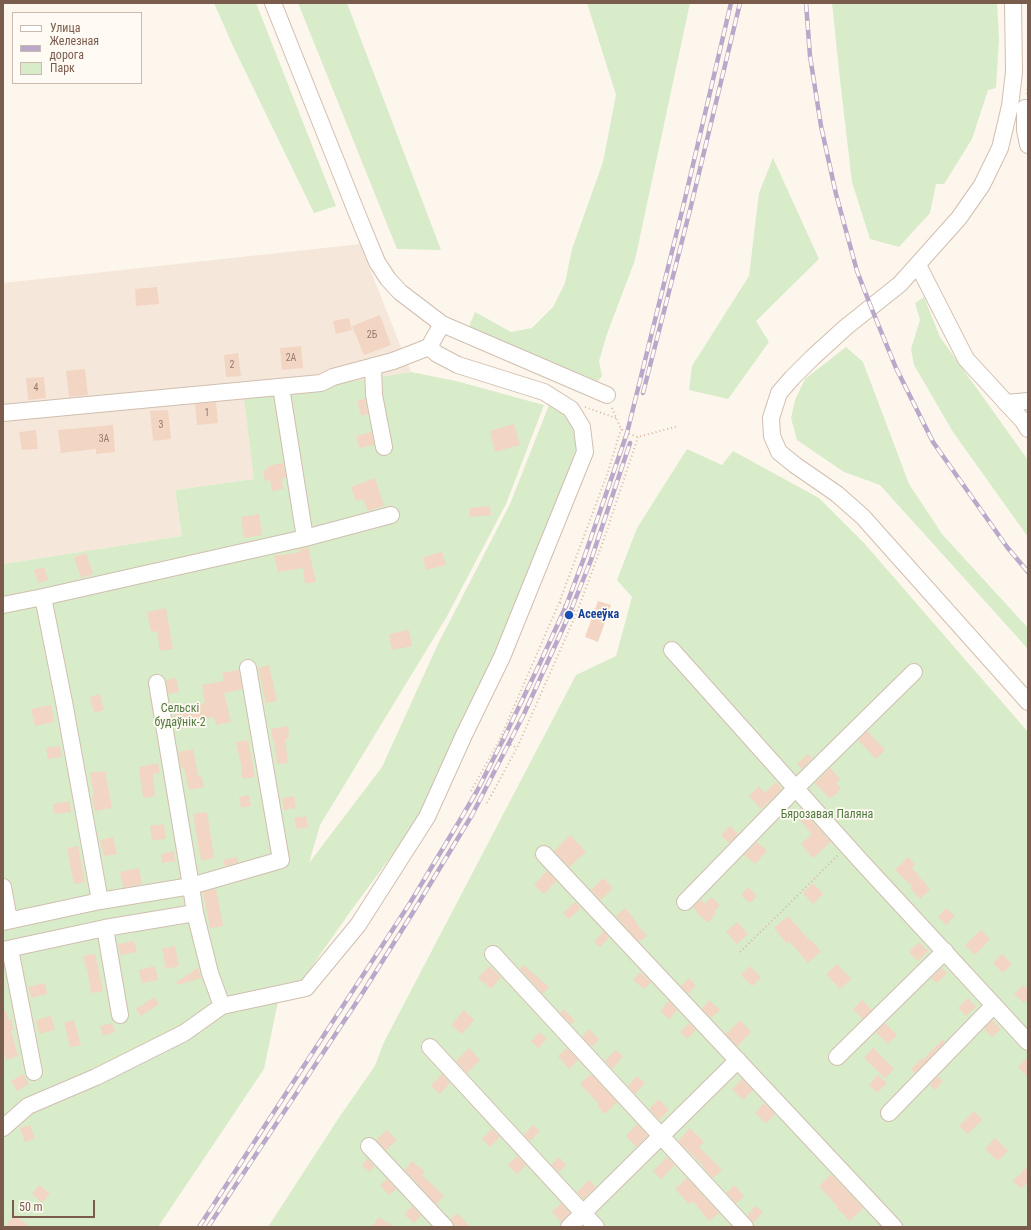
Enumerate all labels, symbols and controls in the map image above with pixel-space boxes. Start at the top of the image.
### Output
legend [12,12,142,84]
text: Улица [50,21,80,35]
text: Железная дорога [49,34,99,62]
text: Парк [50,61,75,75]
house number: 2Б [367,329,377,341]
house number: 2А [286,352,296,364]
house number: 2 [230,359,234,371]
house number: 4 [34,382,38,394]
house number: 1 [205,407,209,419]
house number: 3 [159,419,163,431]
house number: 3А [99,433,109,445]
place label: Асееўка [578,608,619,622]
marker: Асееўка [563,609,575,621]
park label: Сельскі будаўнік-2 [154,702,206,730]
park label: Бярозавая Паляна [781,808,873,822]
scale bar [14,1192,97,1218]
text: 50 m [19,1200,43,1214]

